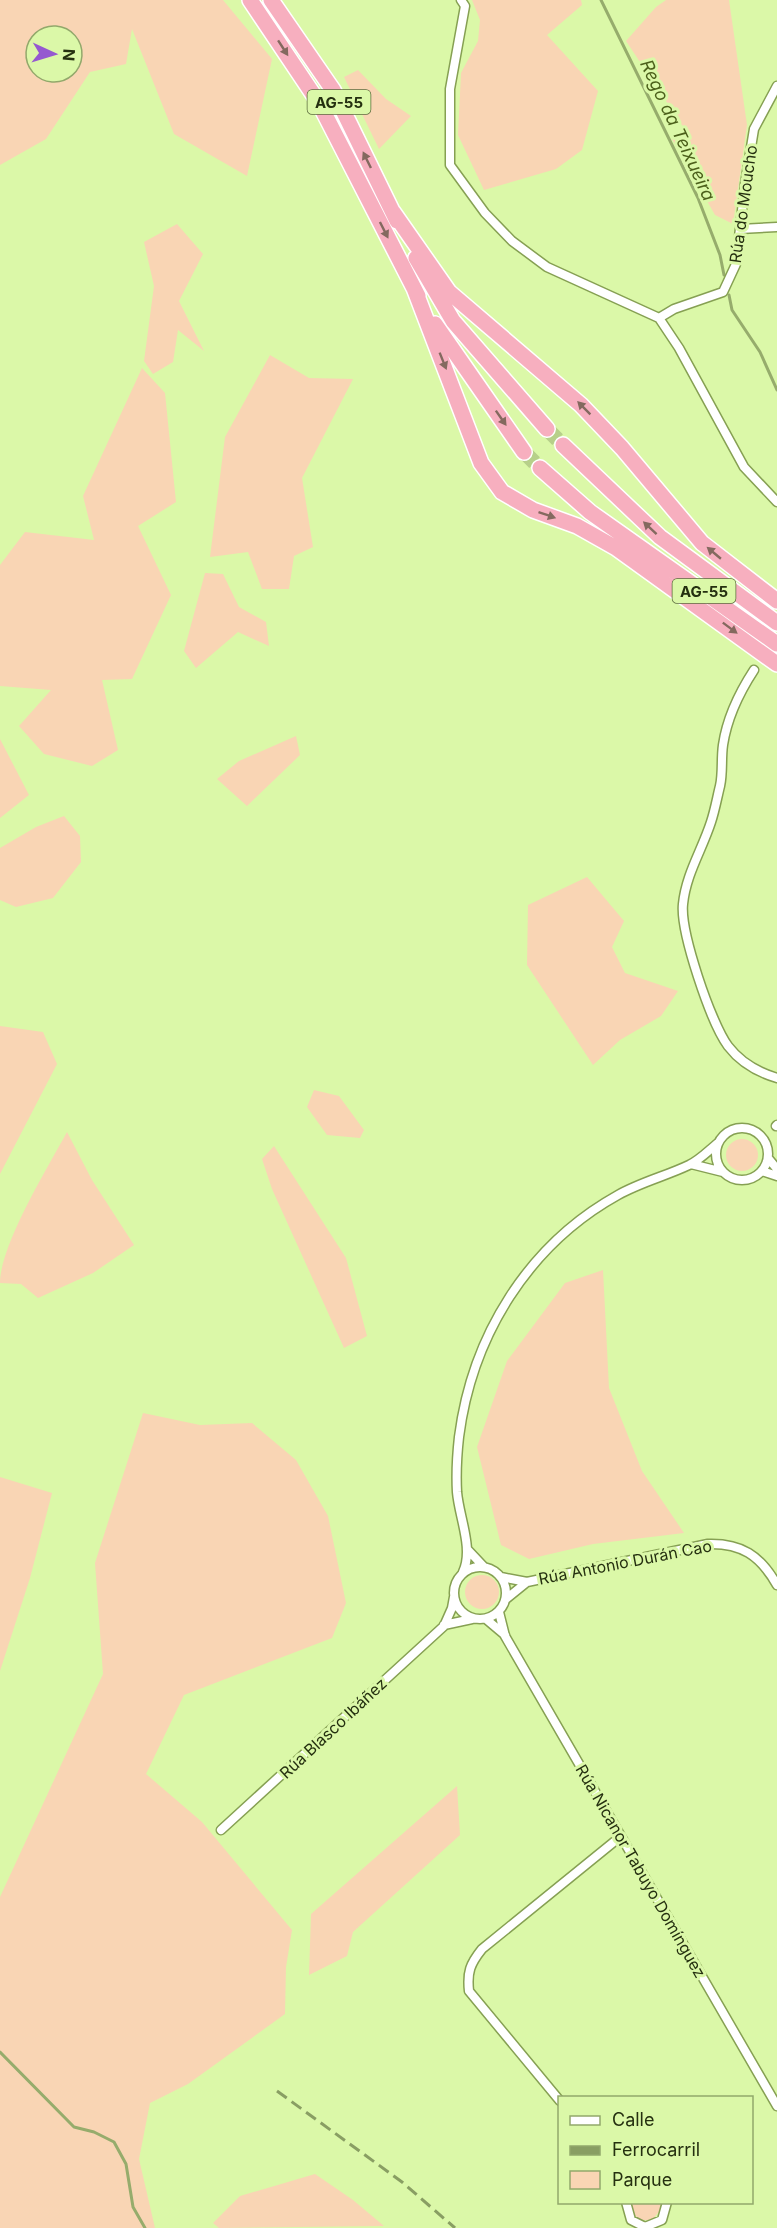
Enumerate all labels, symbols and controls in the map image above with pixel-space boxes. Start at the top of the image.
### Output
north arrow [24,24,84,84]
one-way arrow [277,40,289,56]
text: N [59,48,79,62]
water label: Rego da Teixueira [636,56,720,204]
road number: AG-55 [308,90,370,114]
street label: Rúa do Moucho [725,144,761,264]
one-way arrow [362,151,371,168]
one-way arrow [379,221,388,238]
one-way arrow [438,353,448,371]
one-way arrow [578,401,592,415]
one-way arrow [495,410,507,426]
one-way arrow [538,511,556,521]
one-way arrow [642,521,657,535]
one-way arrow [707,547,722,560]
road number: AG-55 [672,579,736,603]
one-way arrow [721,622,737,634]
street label: Rúa Antonio Durán Cao [537,1535,713,1589]
street label: Rúa Blasco Ibáñez [275,1673,391,1783]
street label: Rúa Nicanor Tabuyo Domínguez [572,1761,710,1981]
legend [558,2096,753,2204]
text: Calle [612,2109,654,2130]
text: Ferrocarril [612,2139,700,2160]
text: Parque [612,2169,672,2190]

